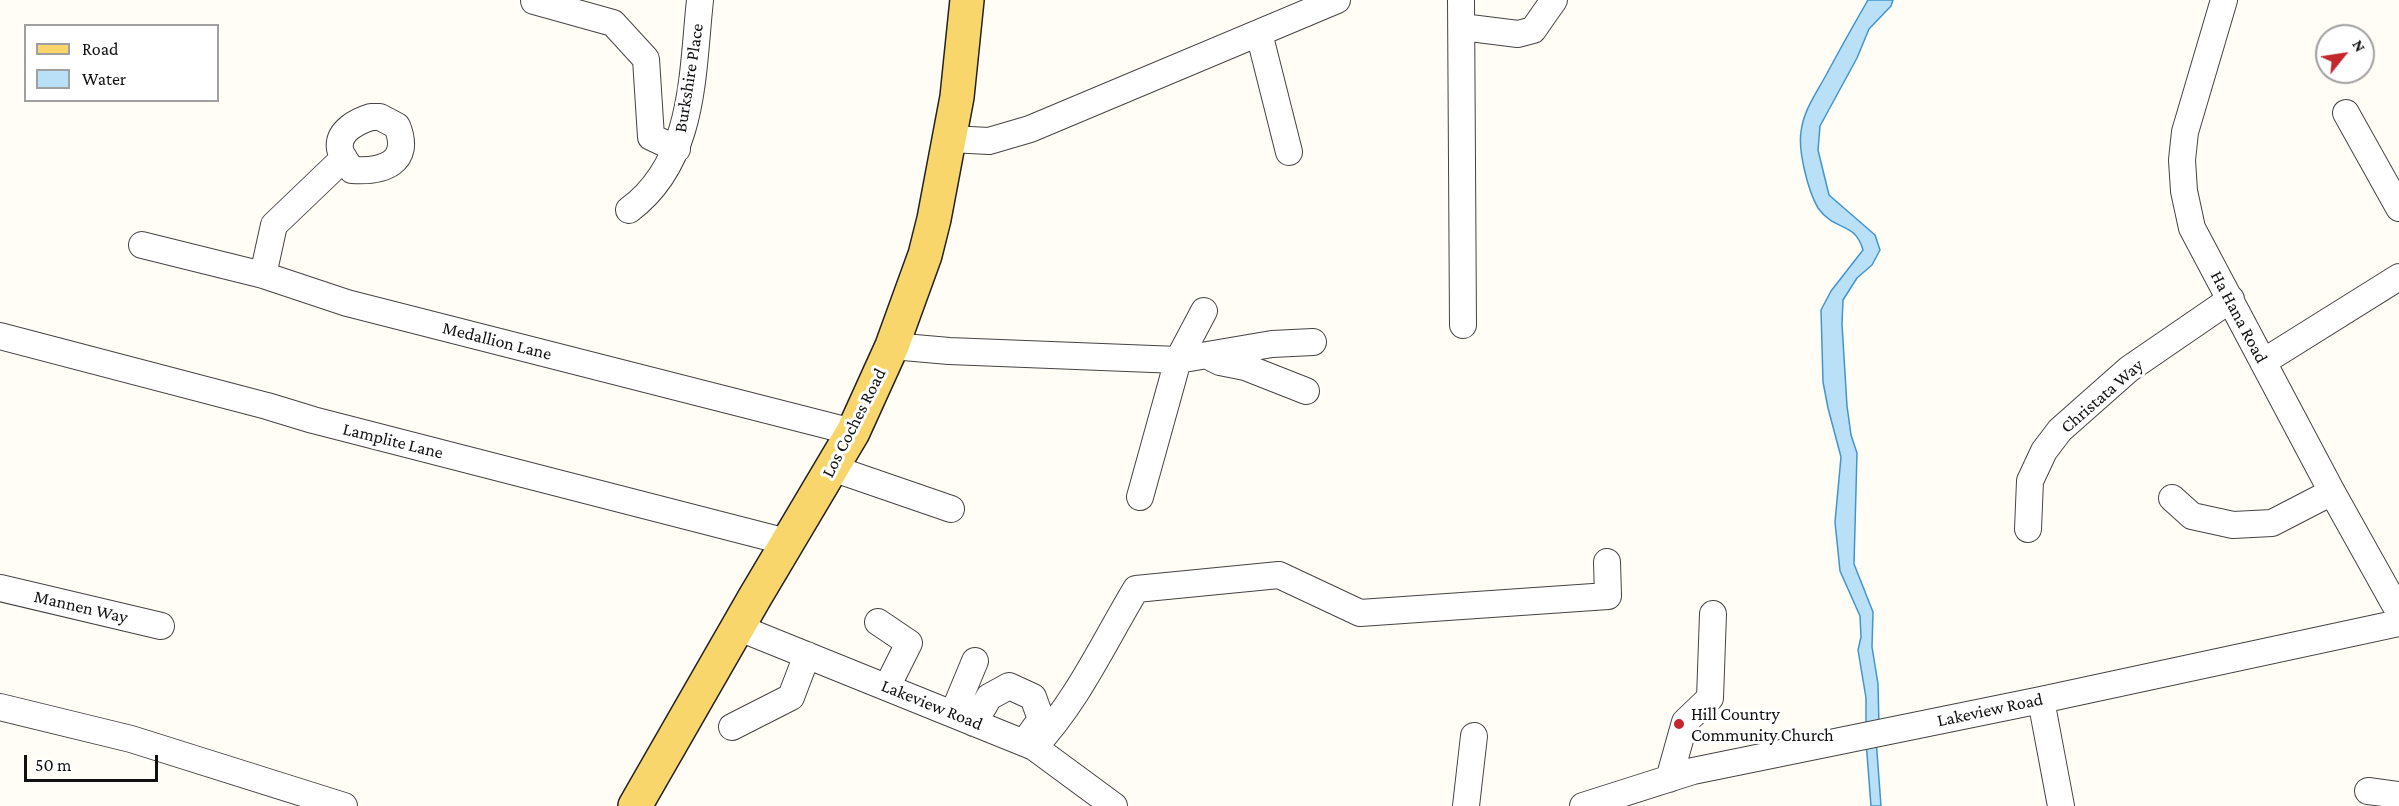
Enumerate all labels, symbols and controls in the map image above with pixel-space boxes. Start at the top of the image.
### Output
street label: Burkshire Place [670,22,708,134]
legend [24,24,219,102]
north arrow [2315,24,2375,84]
text: N [2349,37,2369,55]
text: Road [82,39,119,59]
text: Water [82,69,126,89]
street label: Ha Hana Road [2206,267,2272,367]
street label: Medallion Lane [440,317,554,365]
street label: Christata Way [2056,354,2148,438]
street label: Los Coches Road [817,365,891,481]
street label: Lamplite Lane [341,418,445,464]
street label: Mannen Way [32,586,130,628]
street label: Lakeview Road [878,675,986,735]
street label: Lakeview Road [1935,688,2045,732]
place label: Hill Country Community Church [1691,703,1834,746]
marker: Hill Country Community Church [1672,717,1686,731]
scale bar [27,743,160,781]
text: 50 m [35,755,72,775]

